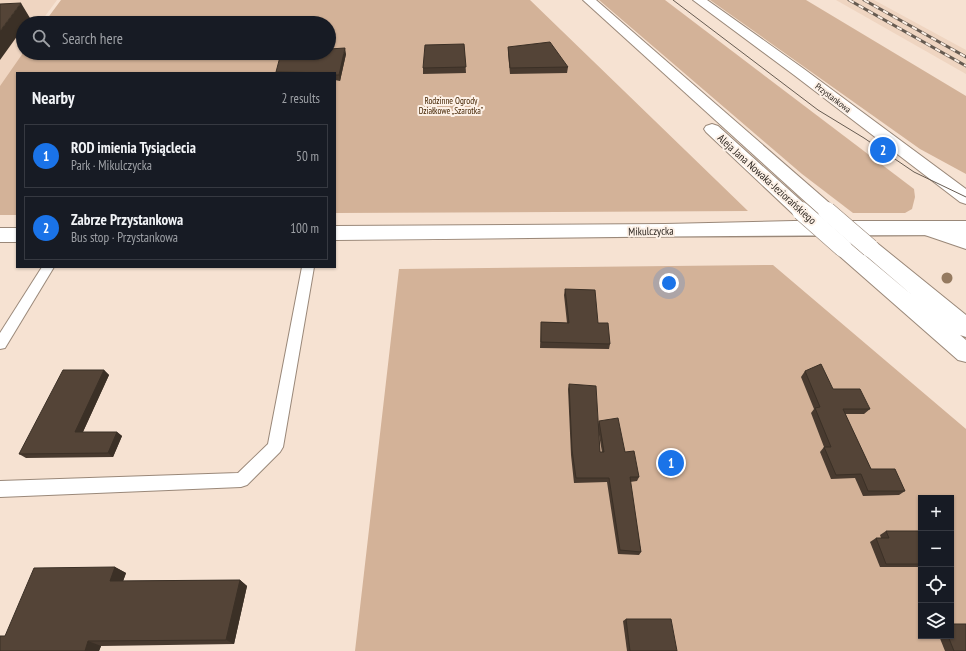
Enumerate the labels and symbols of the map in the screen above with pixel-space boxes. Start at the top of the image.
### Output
street label: Przystankowa [813,81,854,115]
park label: Rodzinne Ogrody Działkowe „Szarotka” [419,95,484,116]
street label: Aleja Jana Nowaka-Jeziorańskiego [715,131,819,227]
pin: 2 [870,135,896,165]
street label: Mikulczycka [628,224,674,238]
your location [659,273,679,293]
pin: 1 [658,448,684,478]

